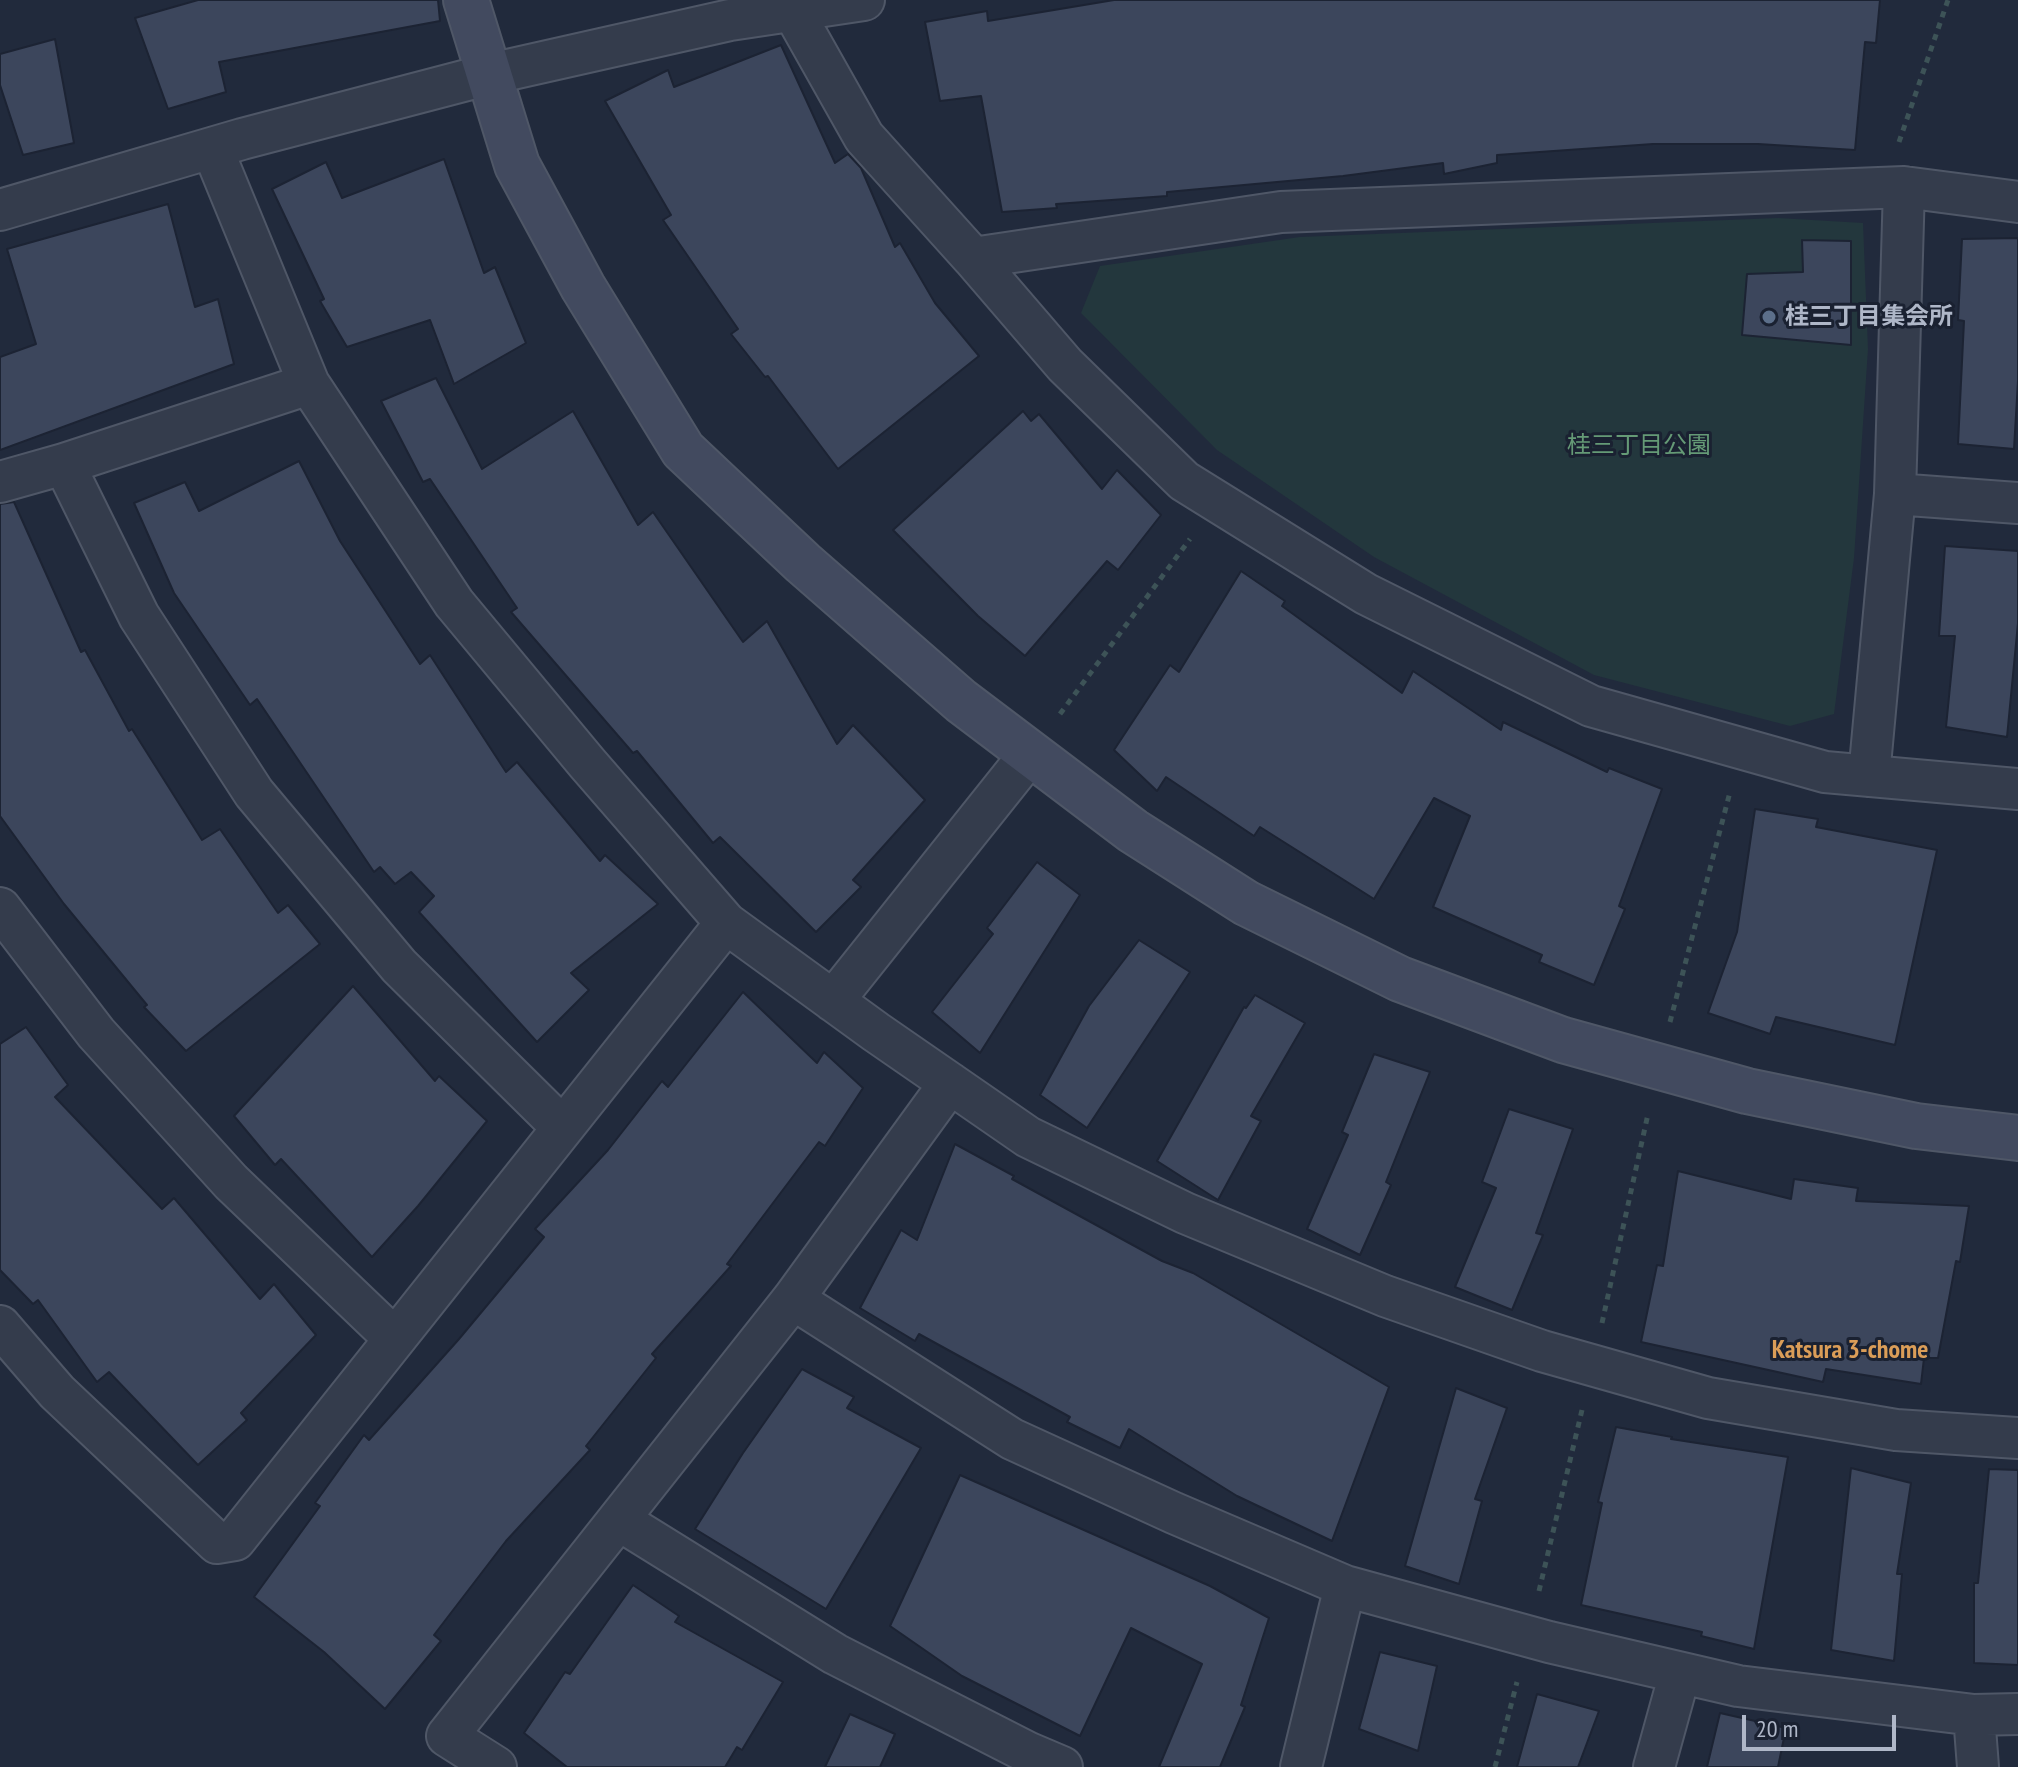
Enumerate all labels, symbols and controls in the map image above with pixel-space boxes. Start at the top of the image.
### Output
place label: 桂三丁目集会所 [1785,303,1953,331]
marker: 桂三丁目集会所 [1760,308,1778,326]
park label: 桂三丁目公園 [1567,432,1711,460]
district label: Katsura 3-chome [1772,1335,1928,1367]
scale bar [1746,1699,1900,1749]
text: 20 m [1756,1713,1798,1744]

